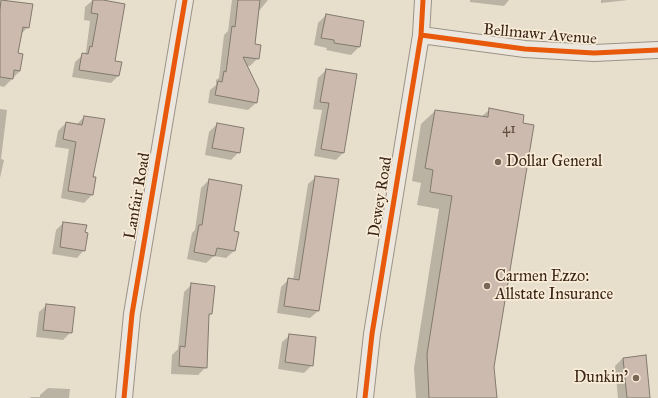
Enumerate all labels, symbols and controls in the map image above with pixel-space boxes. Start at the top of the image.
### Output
street label: Bellmawr Avenue [482,20,598,50]
house number: 41 [502,122,516,138]
street label: Lanfair Road [121,151,155,241]
place label: Dollar General [506,152,602,172]
street label: Dewey Road [365,155,397,239]
marker: Dollar General [493,157,503,167]
place label: Carmen Ezzo: Allstate Insurance [495,267,613,305]
marker: Carmen Ezzo: Allstate Insurance [482,281,492,291]
place label: Dunkin' [574,368,628,388]
marker: Dunkin' [631,373,641,383]

